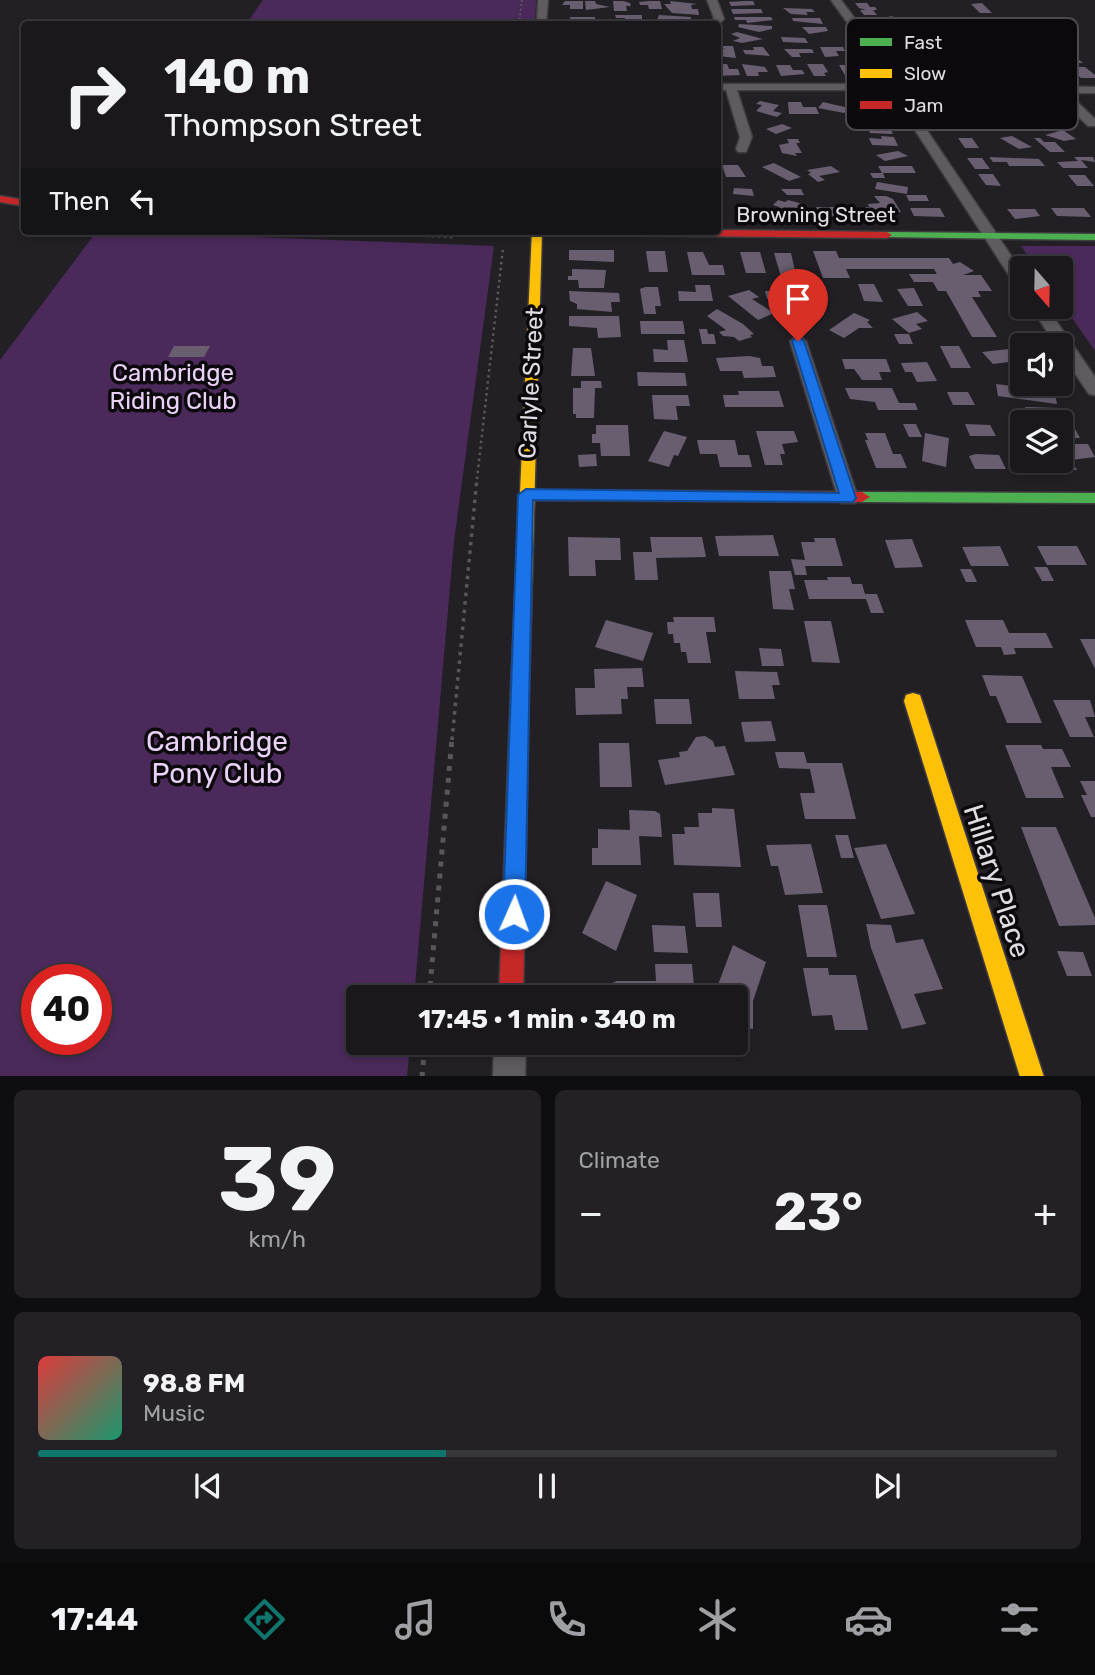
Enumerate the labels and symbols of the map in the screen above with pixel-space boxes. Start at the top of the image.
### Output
legend [846,18,1078,130]
text: Fast [904,31,943,54]
text: Slow [904,62,946,85]
text: Jam [904,94,943,117]
street label: Browning Street [736,202,896,227]
north arrow [1010,256,1073,318]
pin [768,269,828,341]
street label: Carlyle Street [513,306,549,460]
park label: Cambridge Riding Club [110,359,236,415]
park label: Cambridge Pony Club [146,725,288,790]
street label: Hillary Place [957,800,1037,962]
position arrow [477,877,551,951]
speed limit sign: 40 [21,964,112,1055]

